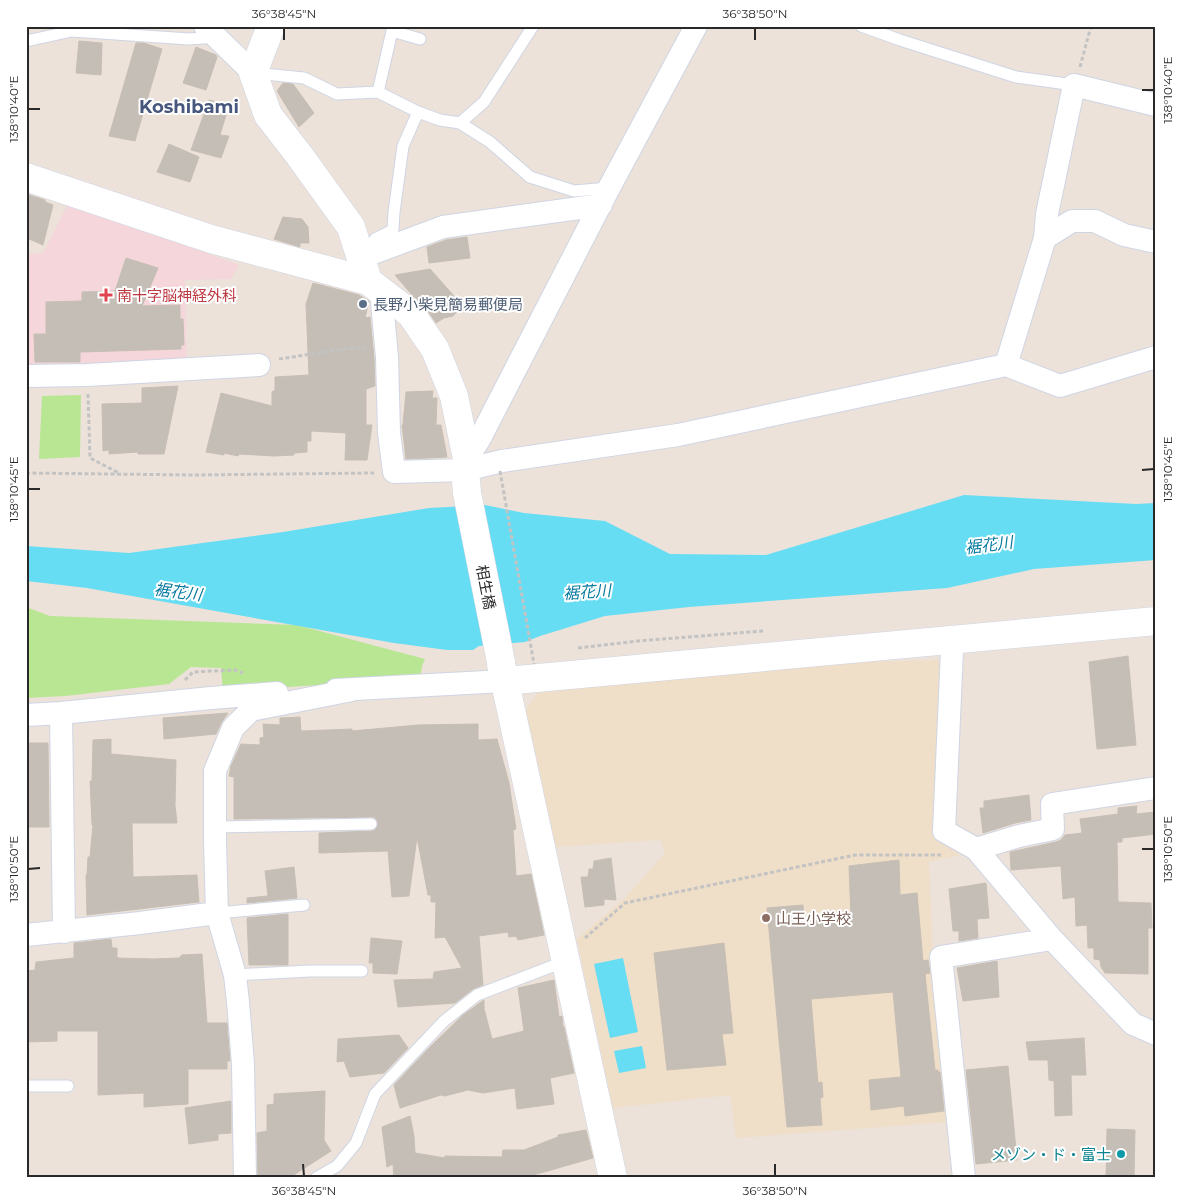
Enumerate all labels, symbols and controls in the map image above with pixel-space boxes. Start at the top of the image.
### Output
text: 36°38'45"N [252,6,316,21]
text: 36°38'50"N [722,6,788,21]
text: 138°10'40"E [1160,56,1175,124]
text: 138°10'40"E [6,75,21,143]
district label: Koshibami [139,96,239,118]
place label: 南十字脳神経外科 [117,286,237,305]
marker: 南十字脳神経外科 [99,288,113,302]
place label: 長野小柴見簡易郵便局 [373,295,523,314]
marker: 長野小柴見簡易郵便局 [357,298,369,310]
text: 138°10'45"E [1160,436,1175,502]
text: 138°10'45"E [6,456,21,522]
water label: 裾花川 [964,532,1016,557]
street label: 相生橋 [472,563,500,611]
water label: 裾花川 [153,580,205,605]
water label: 裾花川 [562,581,614,603]
text: 138°10'50"E [1160,816,1175,882]
text: 138°10'50"E [6,836,21,902]
place label: 山王小学校 [776,909,851,928]
marker: 山王小学校 [760,912,772,924]
place label: メゾン・ド・富士 [991,1145,1111,1164]
marker: メゾン・ド・富士 [1115,1148,1127,1160]
text: 36°38'45"N [272,1183,336,1198]
text: 36°38'50"N [742,1183,808,1198]

